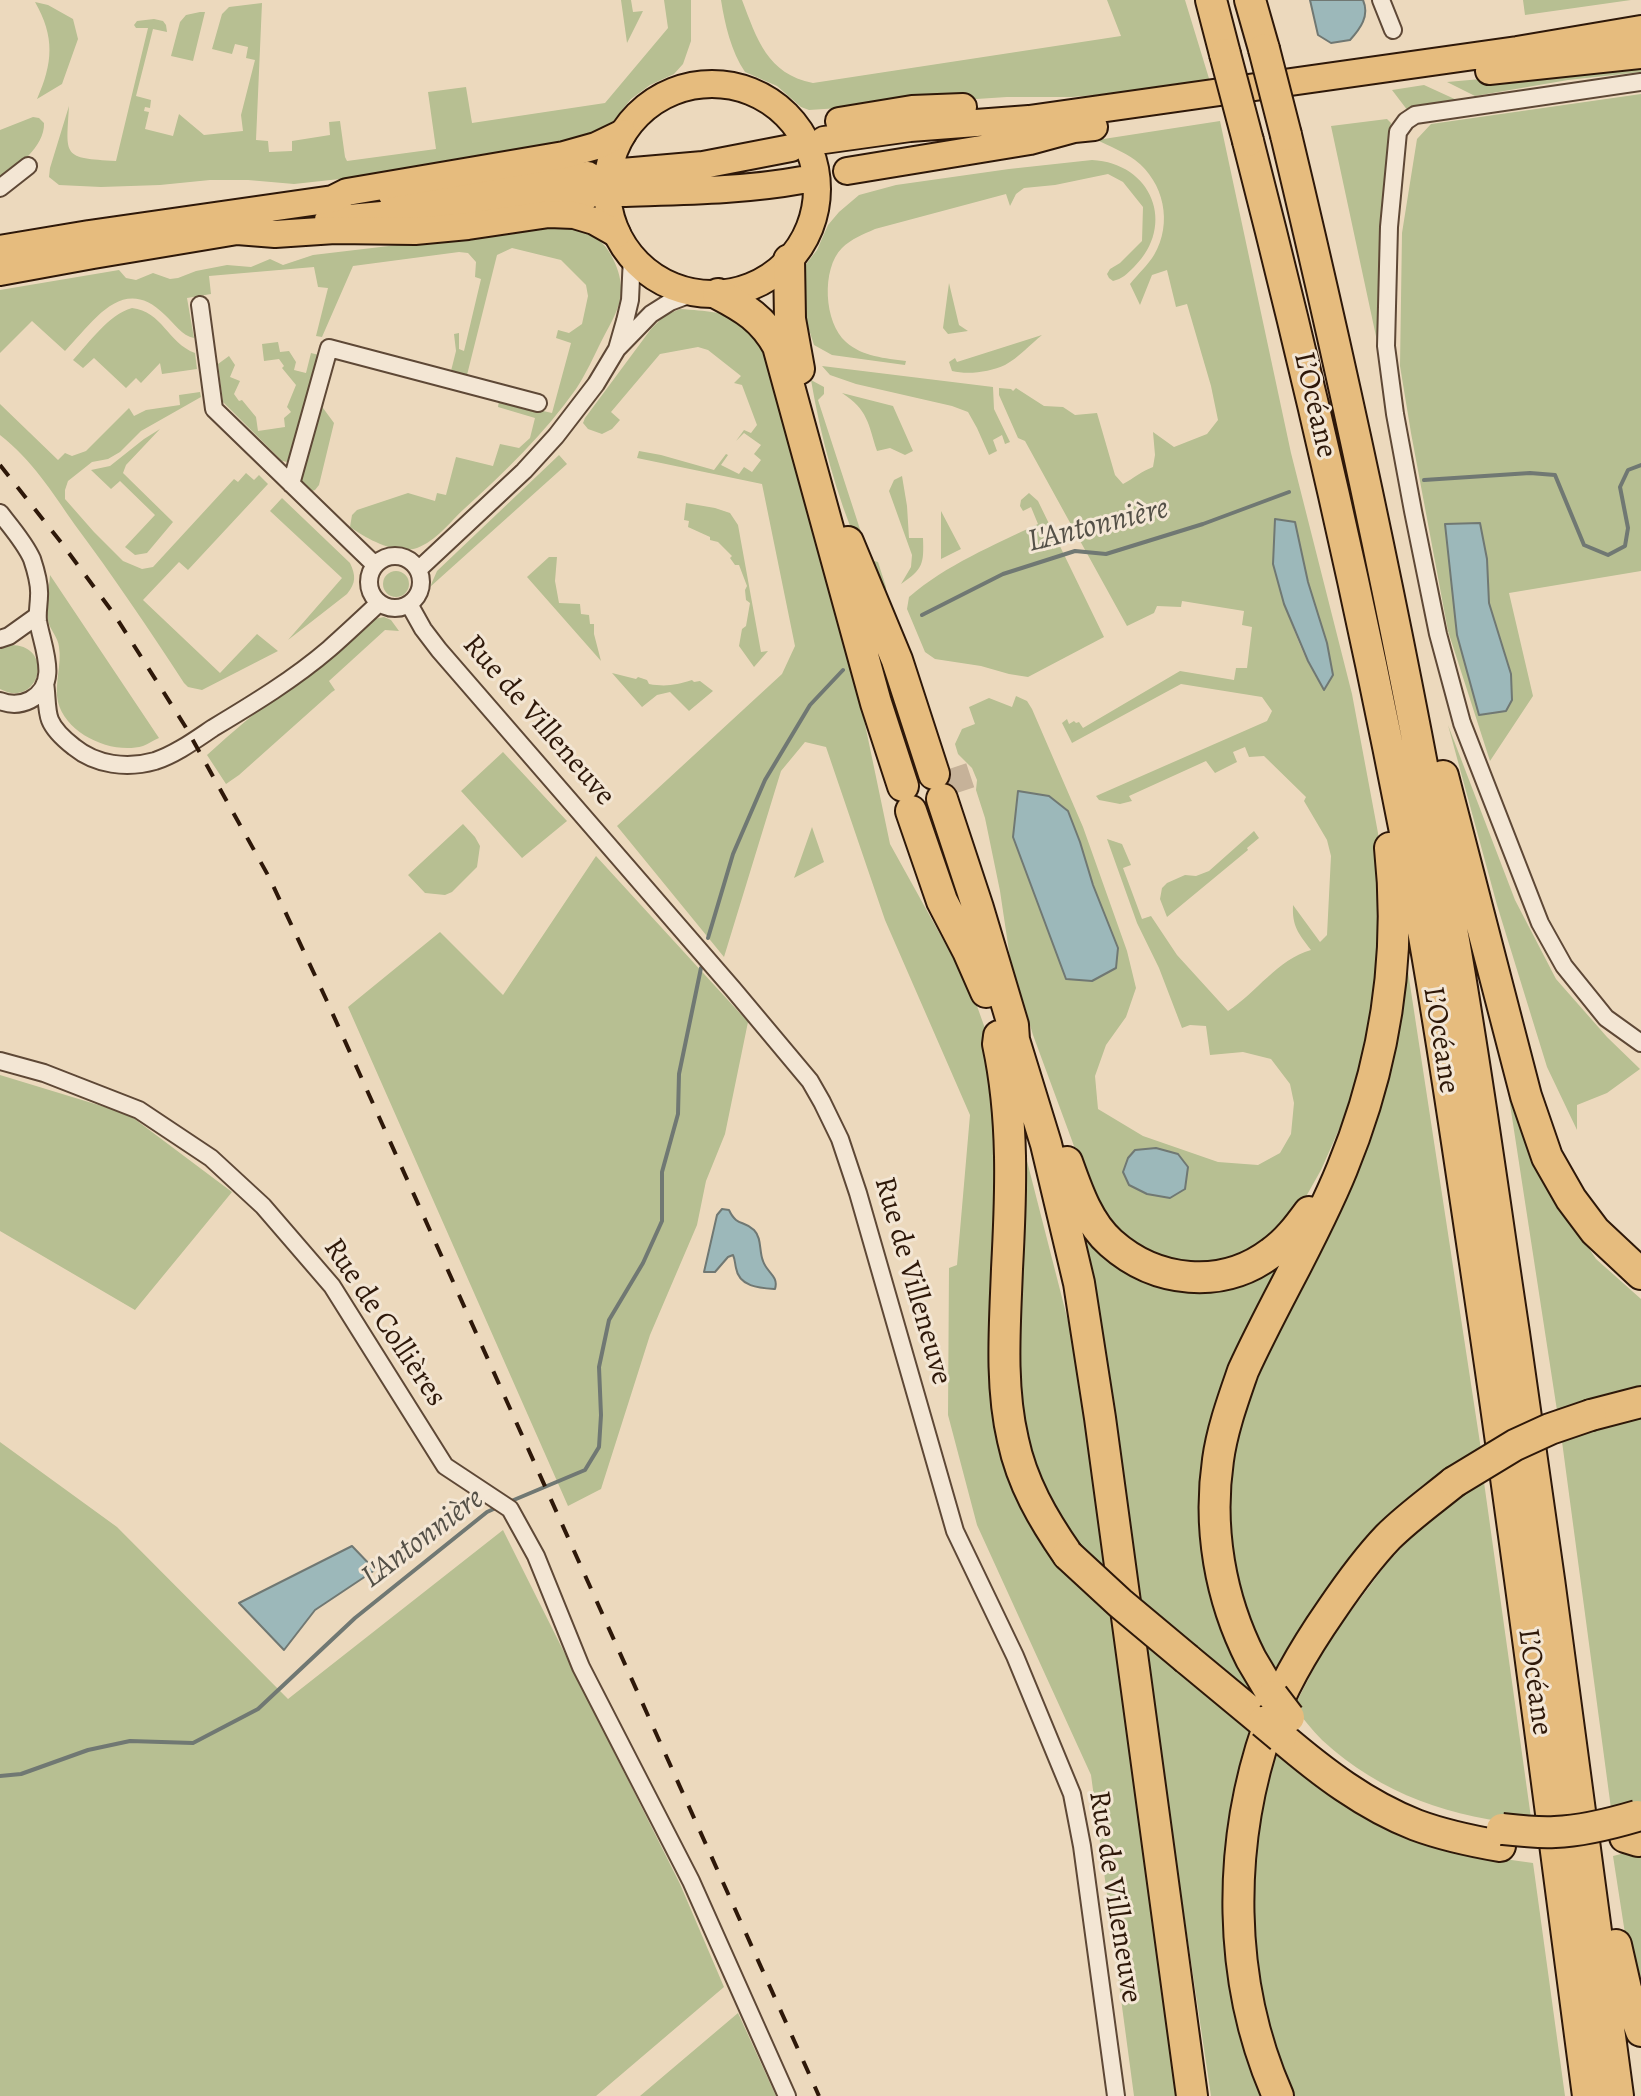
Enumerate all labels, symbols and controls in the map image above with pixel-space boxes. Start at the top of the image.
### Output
street label: L’Océane [1284,348,1344,462]
water label: L'Antonnière [1024,490,1172,562]
street label: Rue de Villeneuve [454,628,622,814]
street label: L’Océane [1414,984,1466,1096]
street label: Rue de Villeneuve [865,1173,959,1389]
street label: Rue de Collières [315,1232,453,1414]
water label: L'Antonnière [354,1480,492,1598]
street label: L’Océane [1509,1626,1559,1738]
street label: Rue de Villeneuve [1079,1788,1149,2006]

